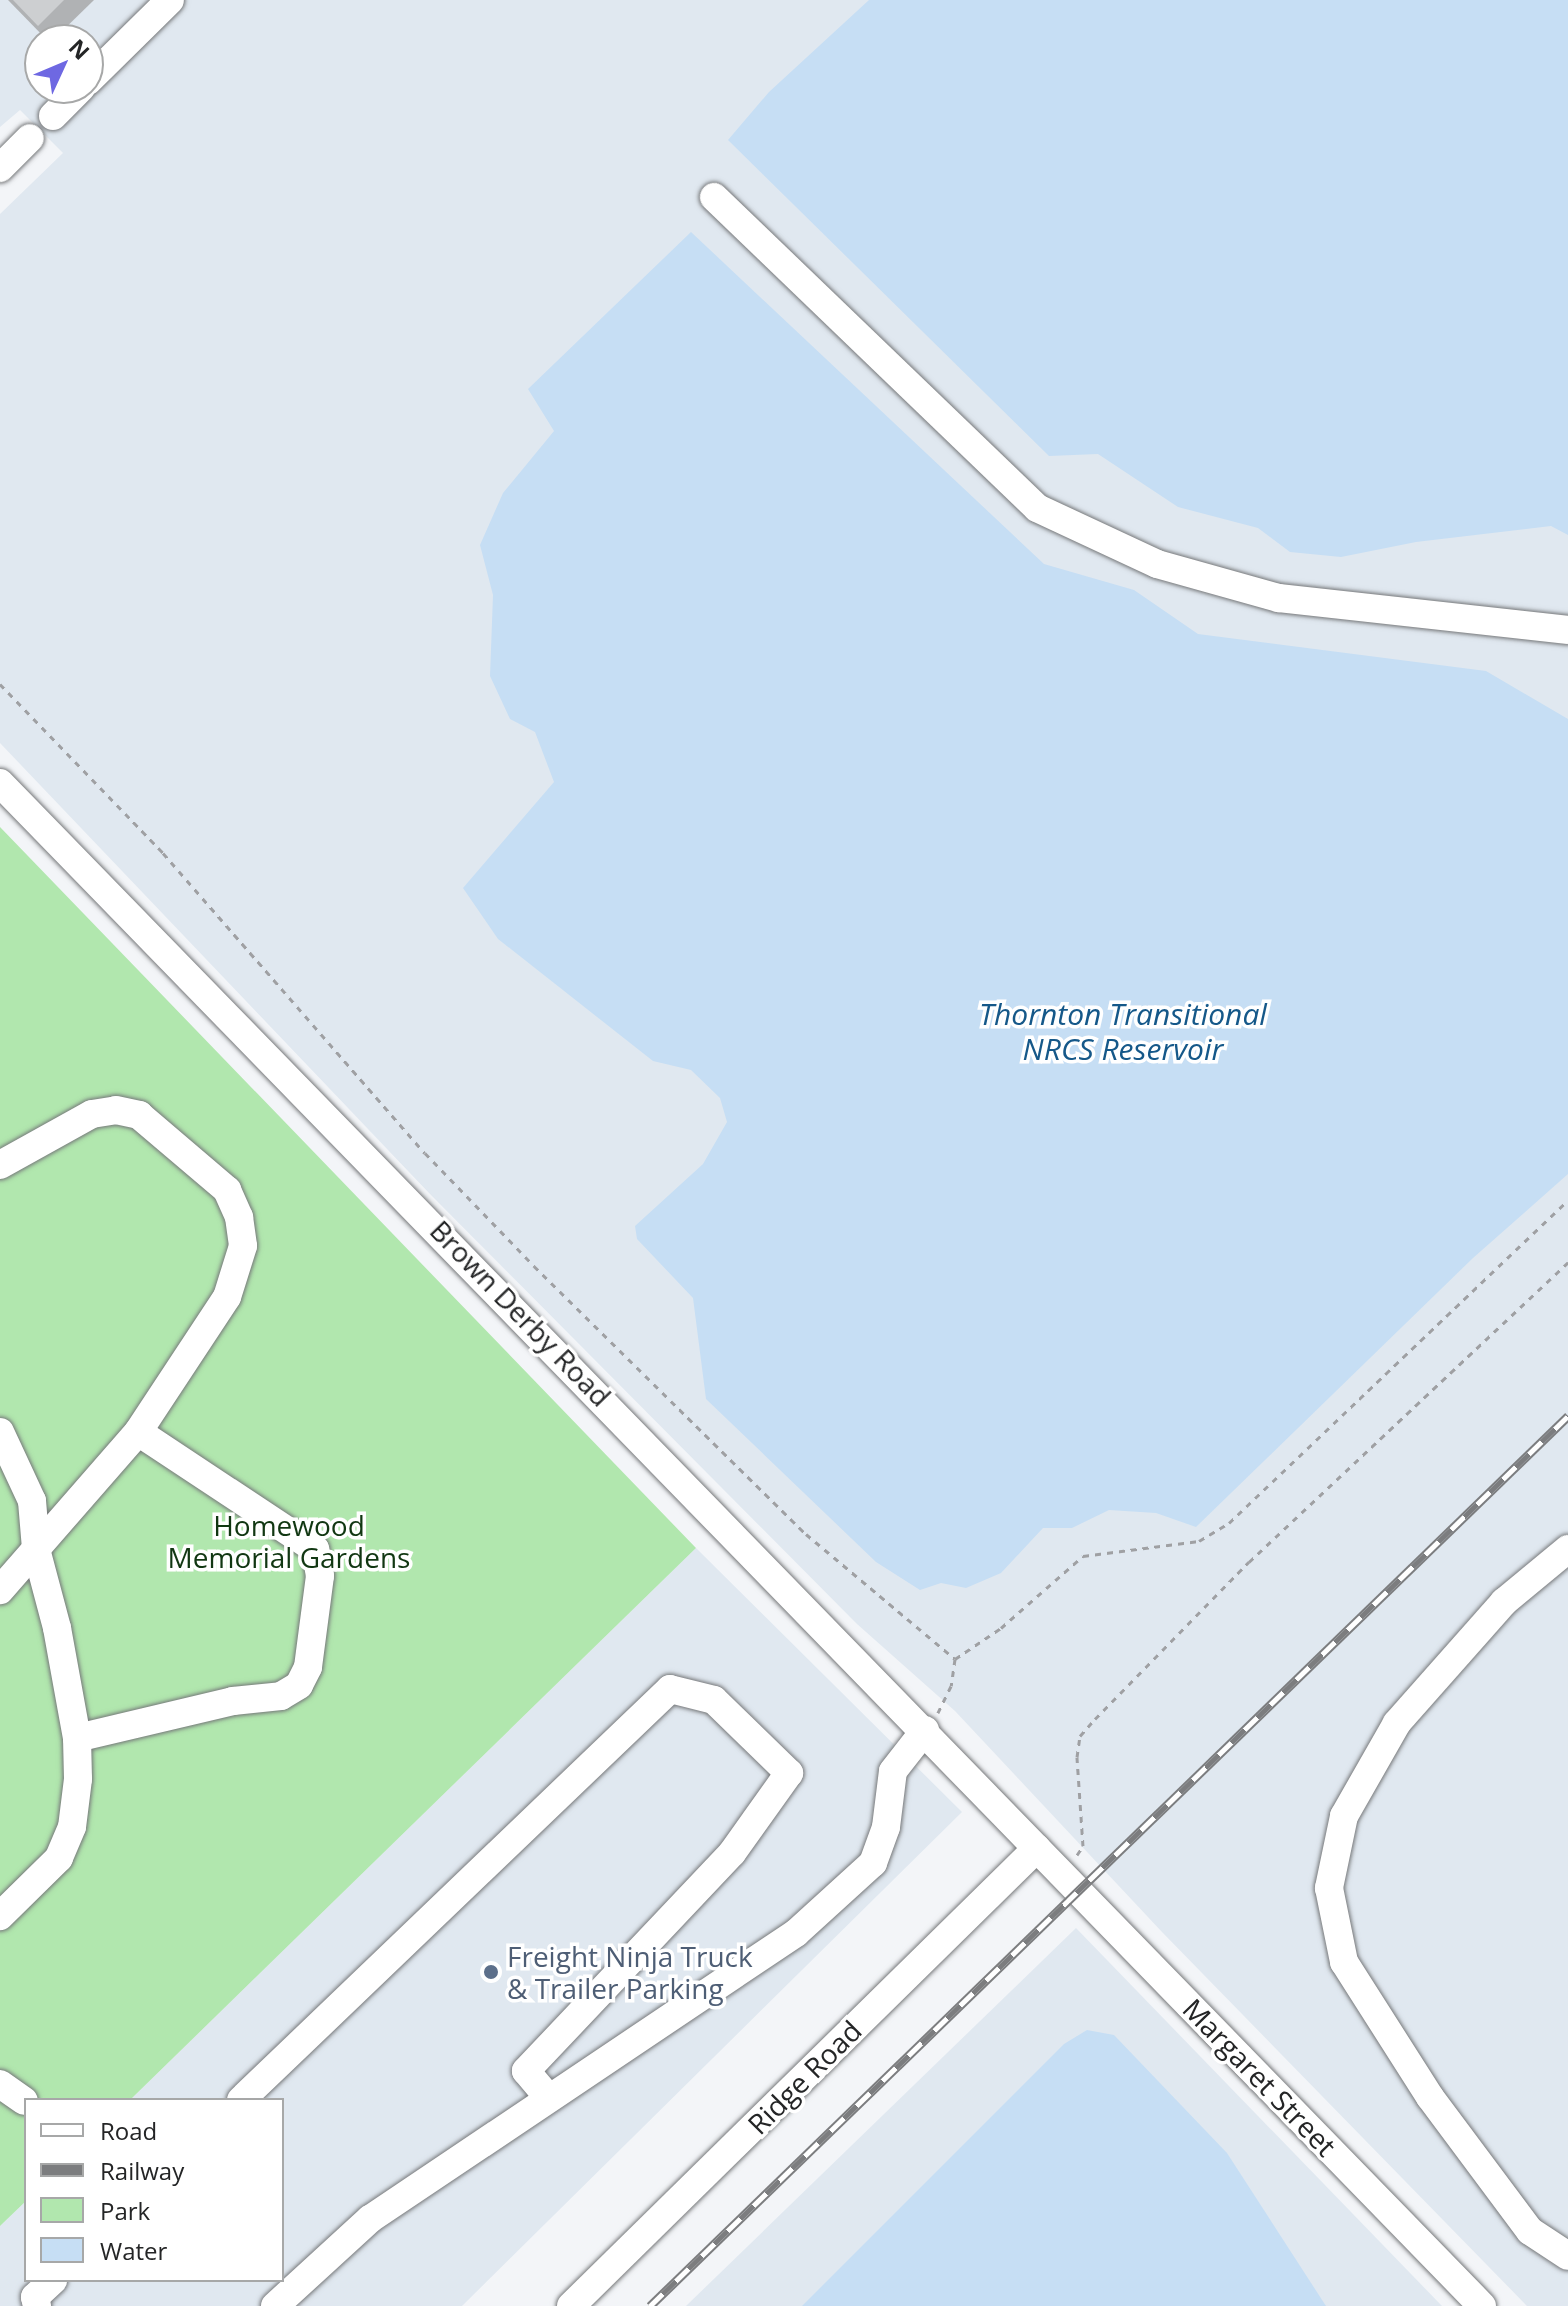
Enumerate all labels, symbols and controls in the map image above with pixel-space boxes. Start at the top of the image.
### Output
north arrow [24,24,104,104]
text: N [63,32,97,66]
water label: Thornton Transitional NRCS Reservoir [979,996,1267,1066]
street label: Brown Derby Road [424,1213,618,1413]
park label: Homewood Memorial Gardens [168,1508,410,1574]
place label: Freight Ninja Truck & Trailer Parking [507,1939,753,2005]
marker: Freight Ninja Truck & Trailer Parking [482,1963,500,1981]
street label: Margaret Street [1177,1991,1343,2163]
street label: Ridge Road [740,2013,868,2141]
legend [24,2098,284,2282]
text: Road [100,2114,157,2147]
text: Railway [100,2154,184,2187]
text: Park [100,2194,150,2227]
text: Water [100,2234,167,2267]

